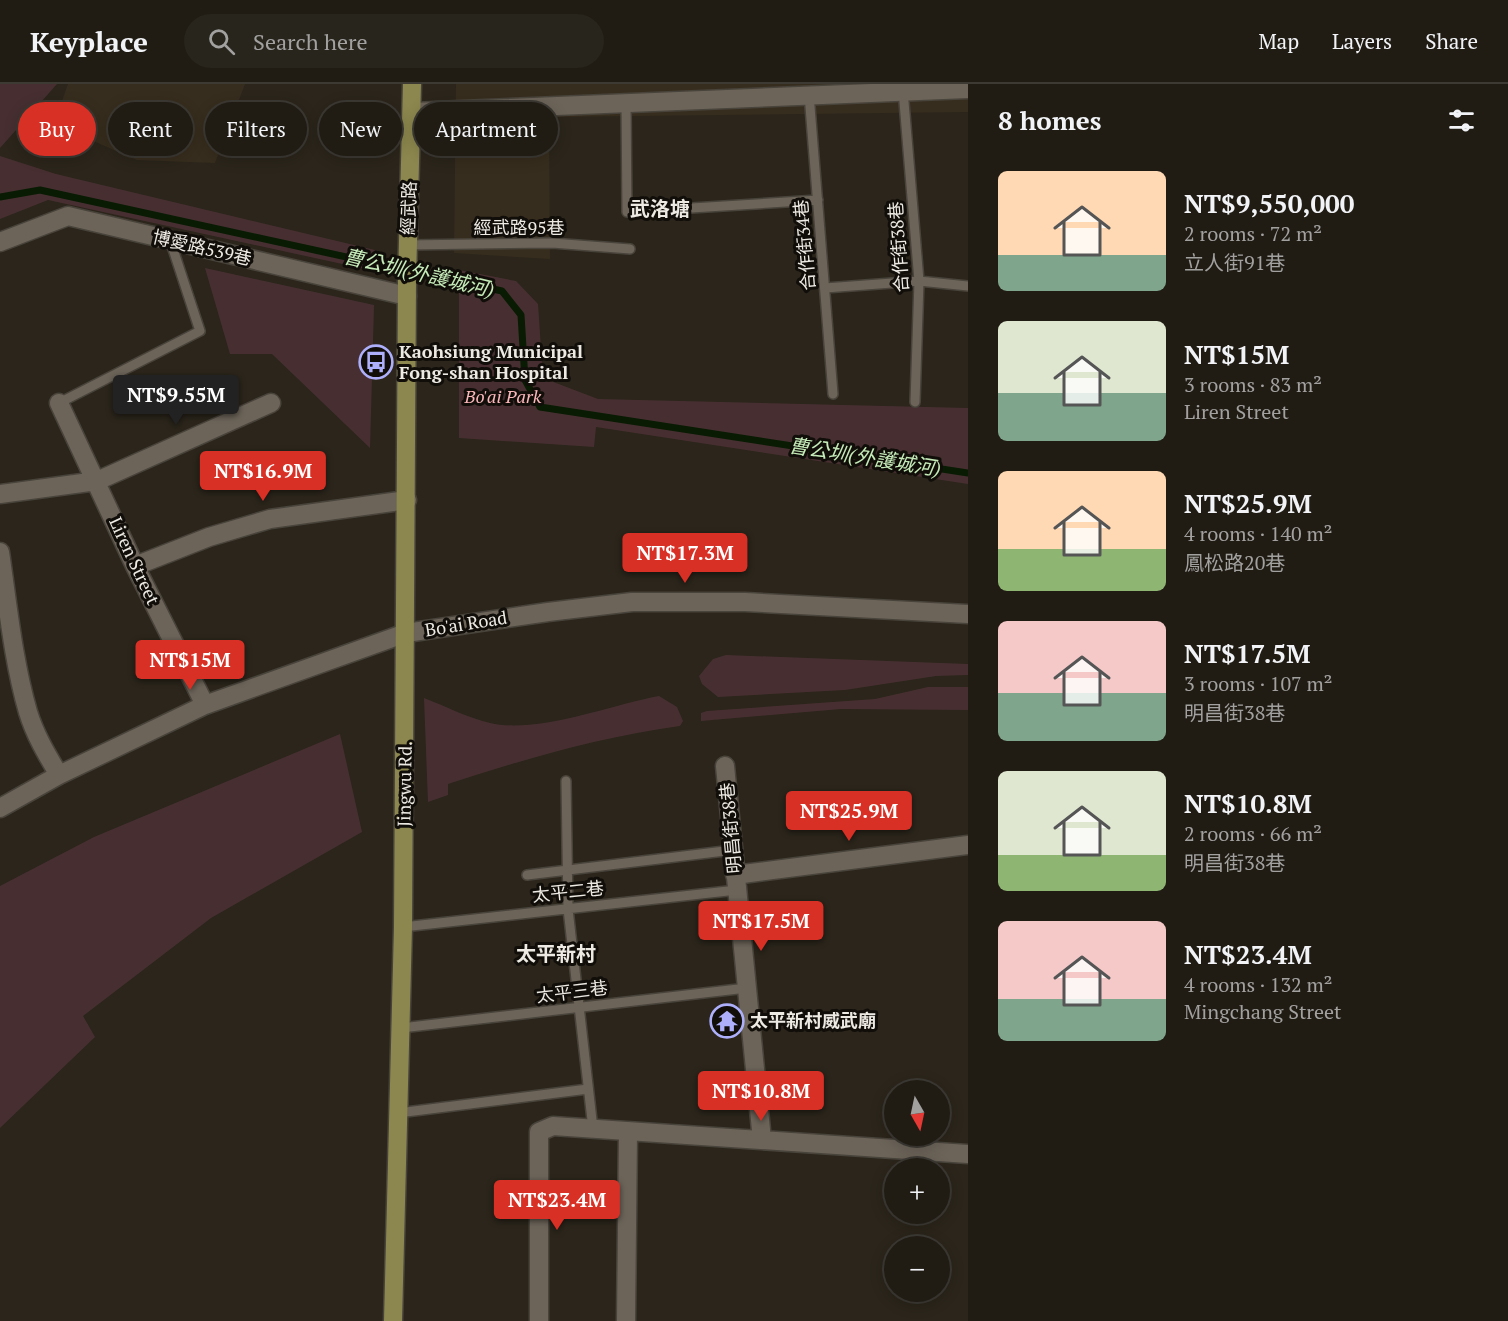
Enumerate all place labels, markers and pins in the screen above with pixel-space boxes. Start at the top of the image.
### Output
place label: Kaohsiung Municipal Fong-shan Hospital [399,339,583,384]
bus stop icon: Kaohsiung Municipal Fong-shan Hospital [358,344,394,380]
pin: NT$9.55M [114,375,238,426]
pin: NT$16.9M [201,451,325,502]
pin: NT$17.3M [623,533,747,584]
pin: NT$15M [141,640,239,691]
pin: NT$25.9M [787,791,911,842]
pin: NT$17.5M [699,901,823,952]
temple icon: 太平新村威武廟 [709,1003,745,1039]
place label: 太平新村威武廟 [750,1008,876,1032]
pin: NT$10.8M [699,1071,823,1122]
pin: NT$23.4M [495,1180,619,1231]

